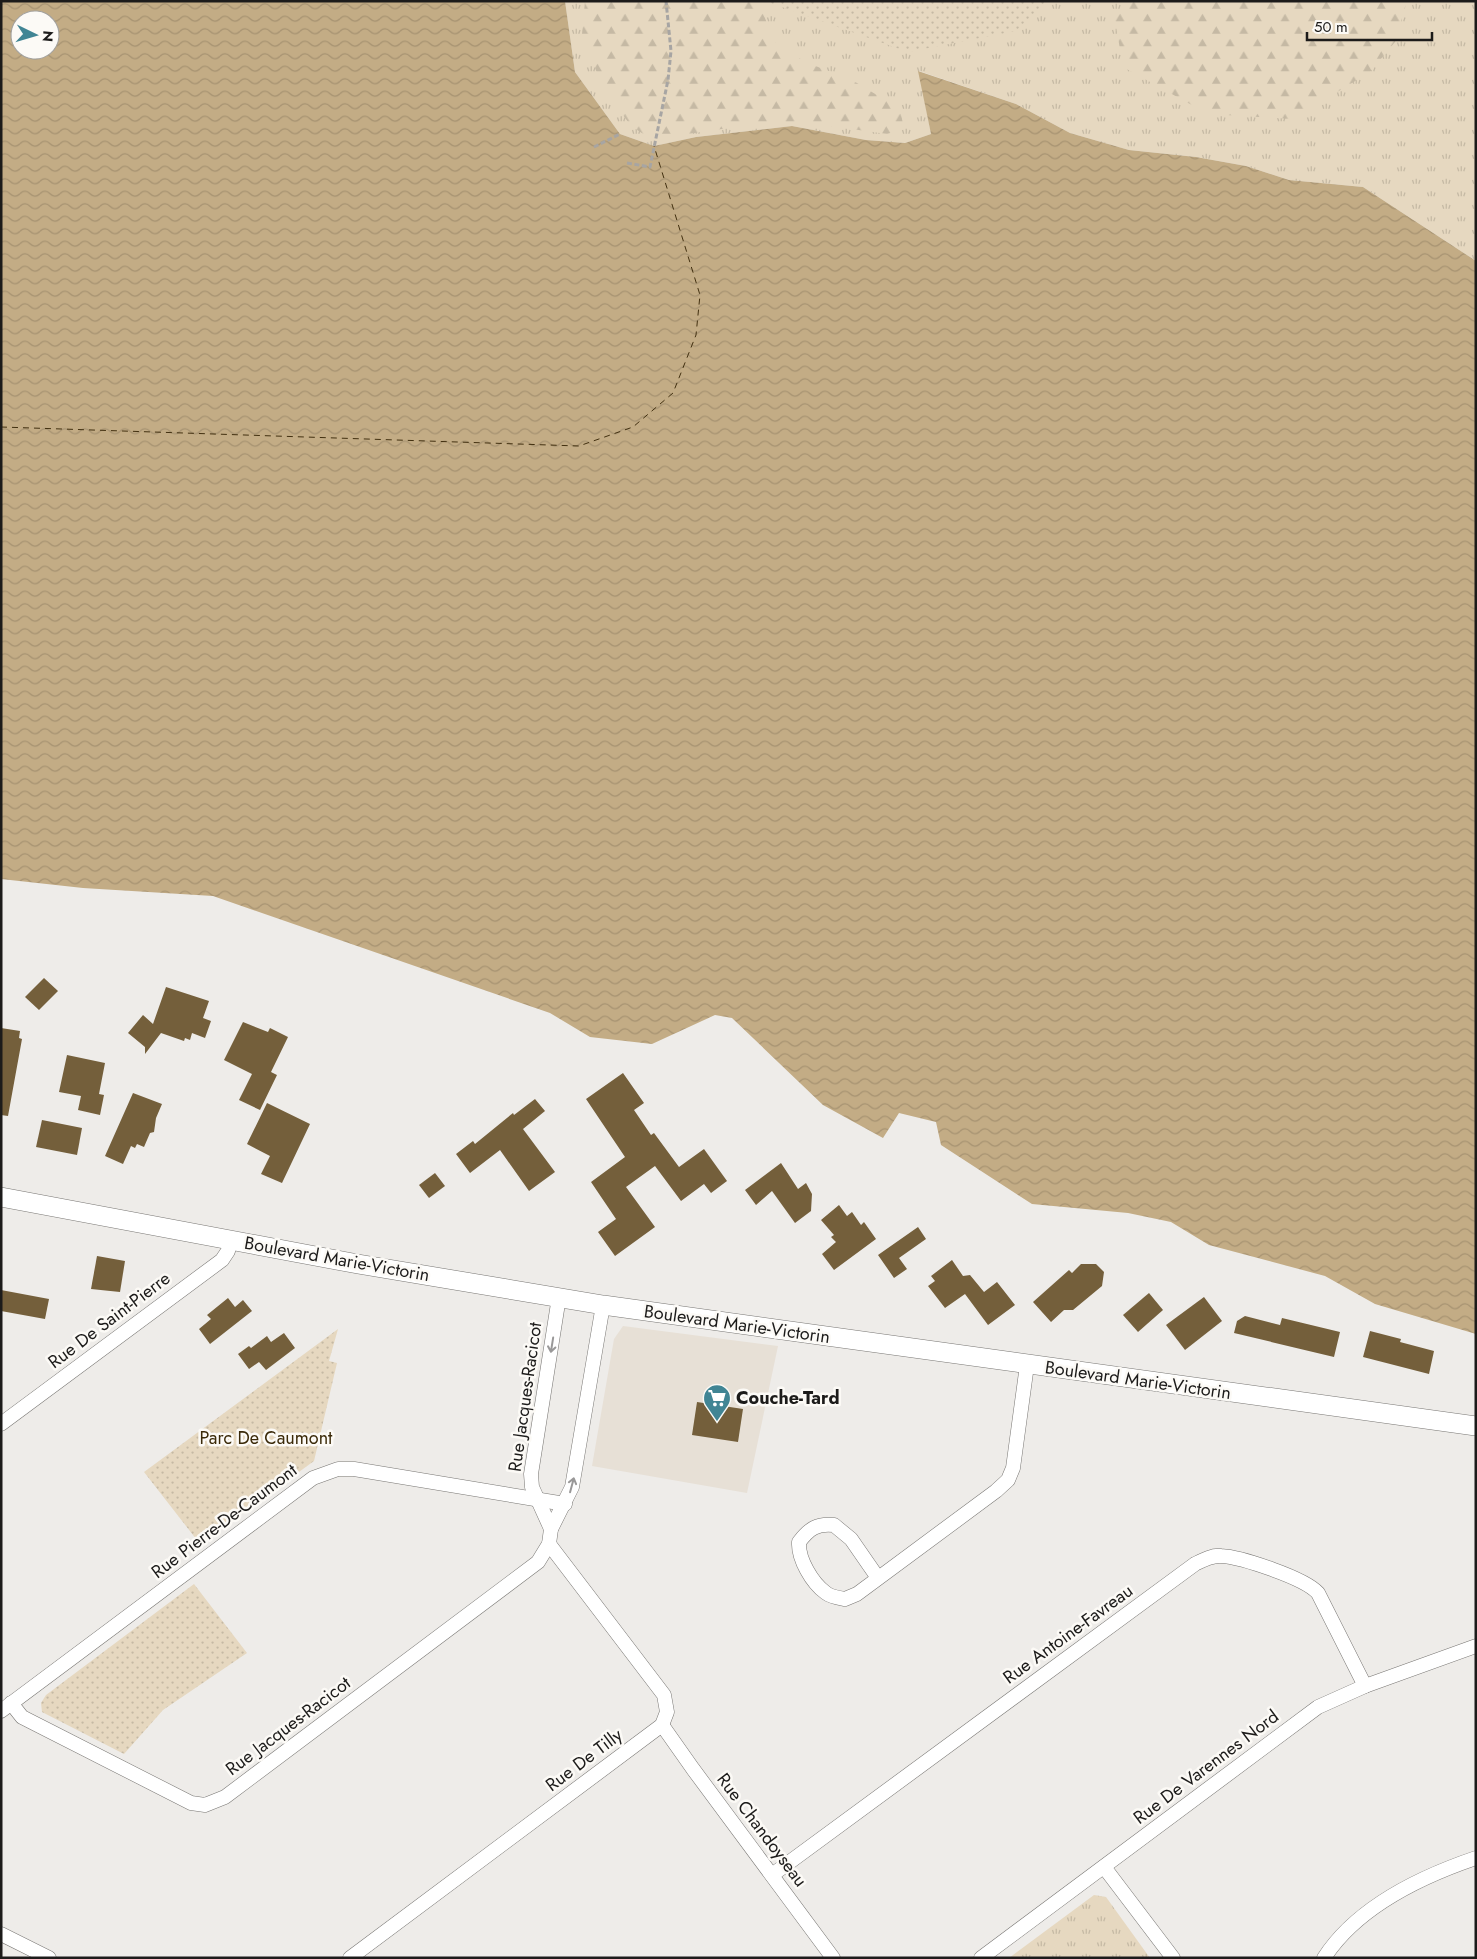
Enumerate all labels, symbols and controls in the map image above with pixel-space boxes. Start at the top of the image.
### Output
north arrow [10,10,60,60]
scale bar [1307,10,1432,42]
text: 50 m [1314,16,1348,38]
text: N [38,30,58,43]
street label: Boulevard Marie-Victorin [242,1230,432,1288]
street label: Rue De Saint-Pierre [42,1265,176,1375]
street label: Boulevard Marie-Victorin [642,1298,832,1350]
street label: Rue Jacques-Racicot [502,1320,548,1473]
one-way arrow [546,1337,556,1353]
street label: Boulevard Marie-Victorin [1043,1354,1233,1406]
supermarket icon: Couche-Tard [702,1383,732,1422]
place label: Couche-Tard [736,1385,840,1411]
park label: Parc De Caumont [200,1425,333,1451]
street label: Rue Pierre-De-Caumont [146,1457,303,1584]
one-way arrow [568,1477,577,1493]
street label: Rue Antoine-Favreau [998,1578,1138,1690]
street label: Rue Jacques-Racicot [220,1670,356,1782]
street label: Rue De Varennes Nord [1128,1704,1284,1830]
street label: Rue De Tilly [540,1722,628,1798]
street label: Rue Chandoyseau [711,1768,813,1892]

